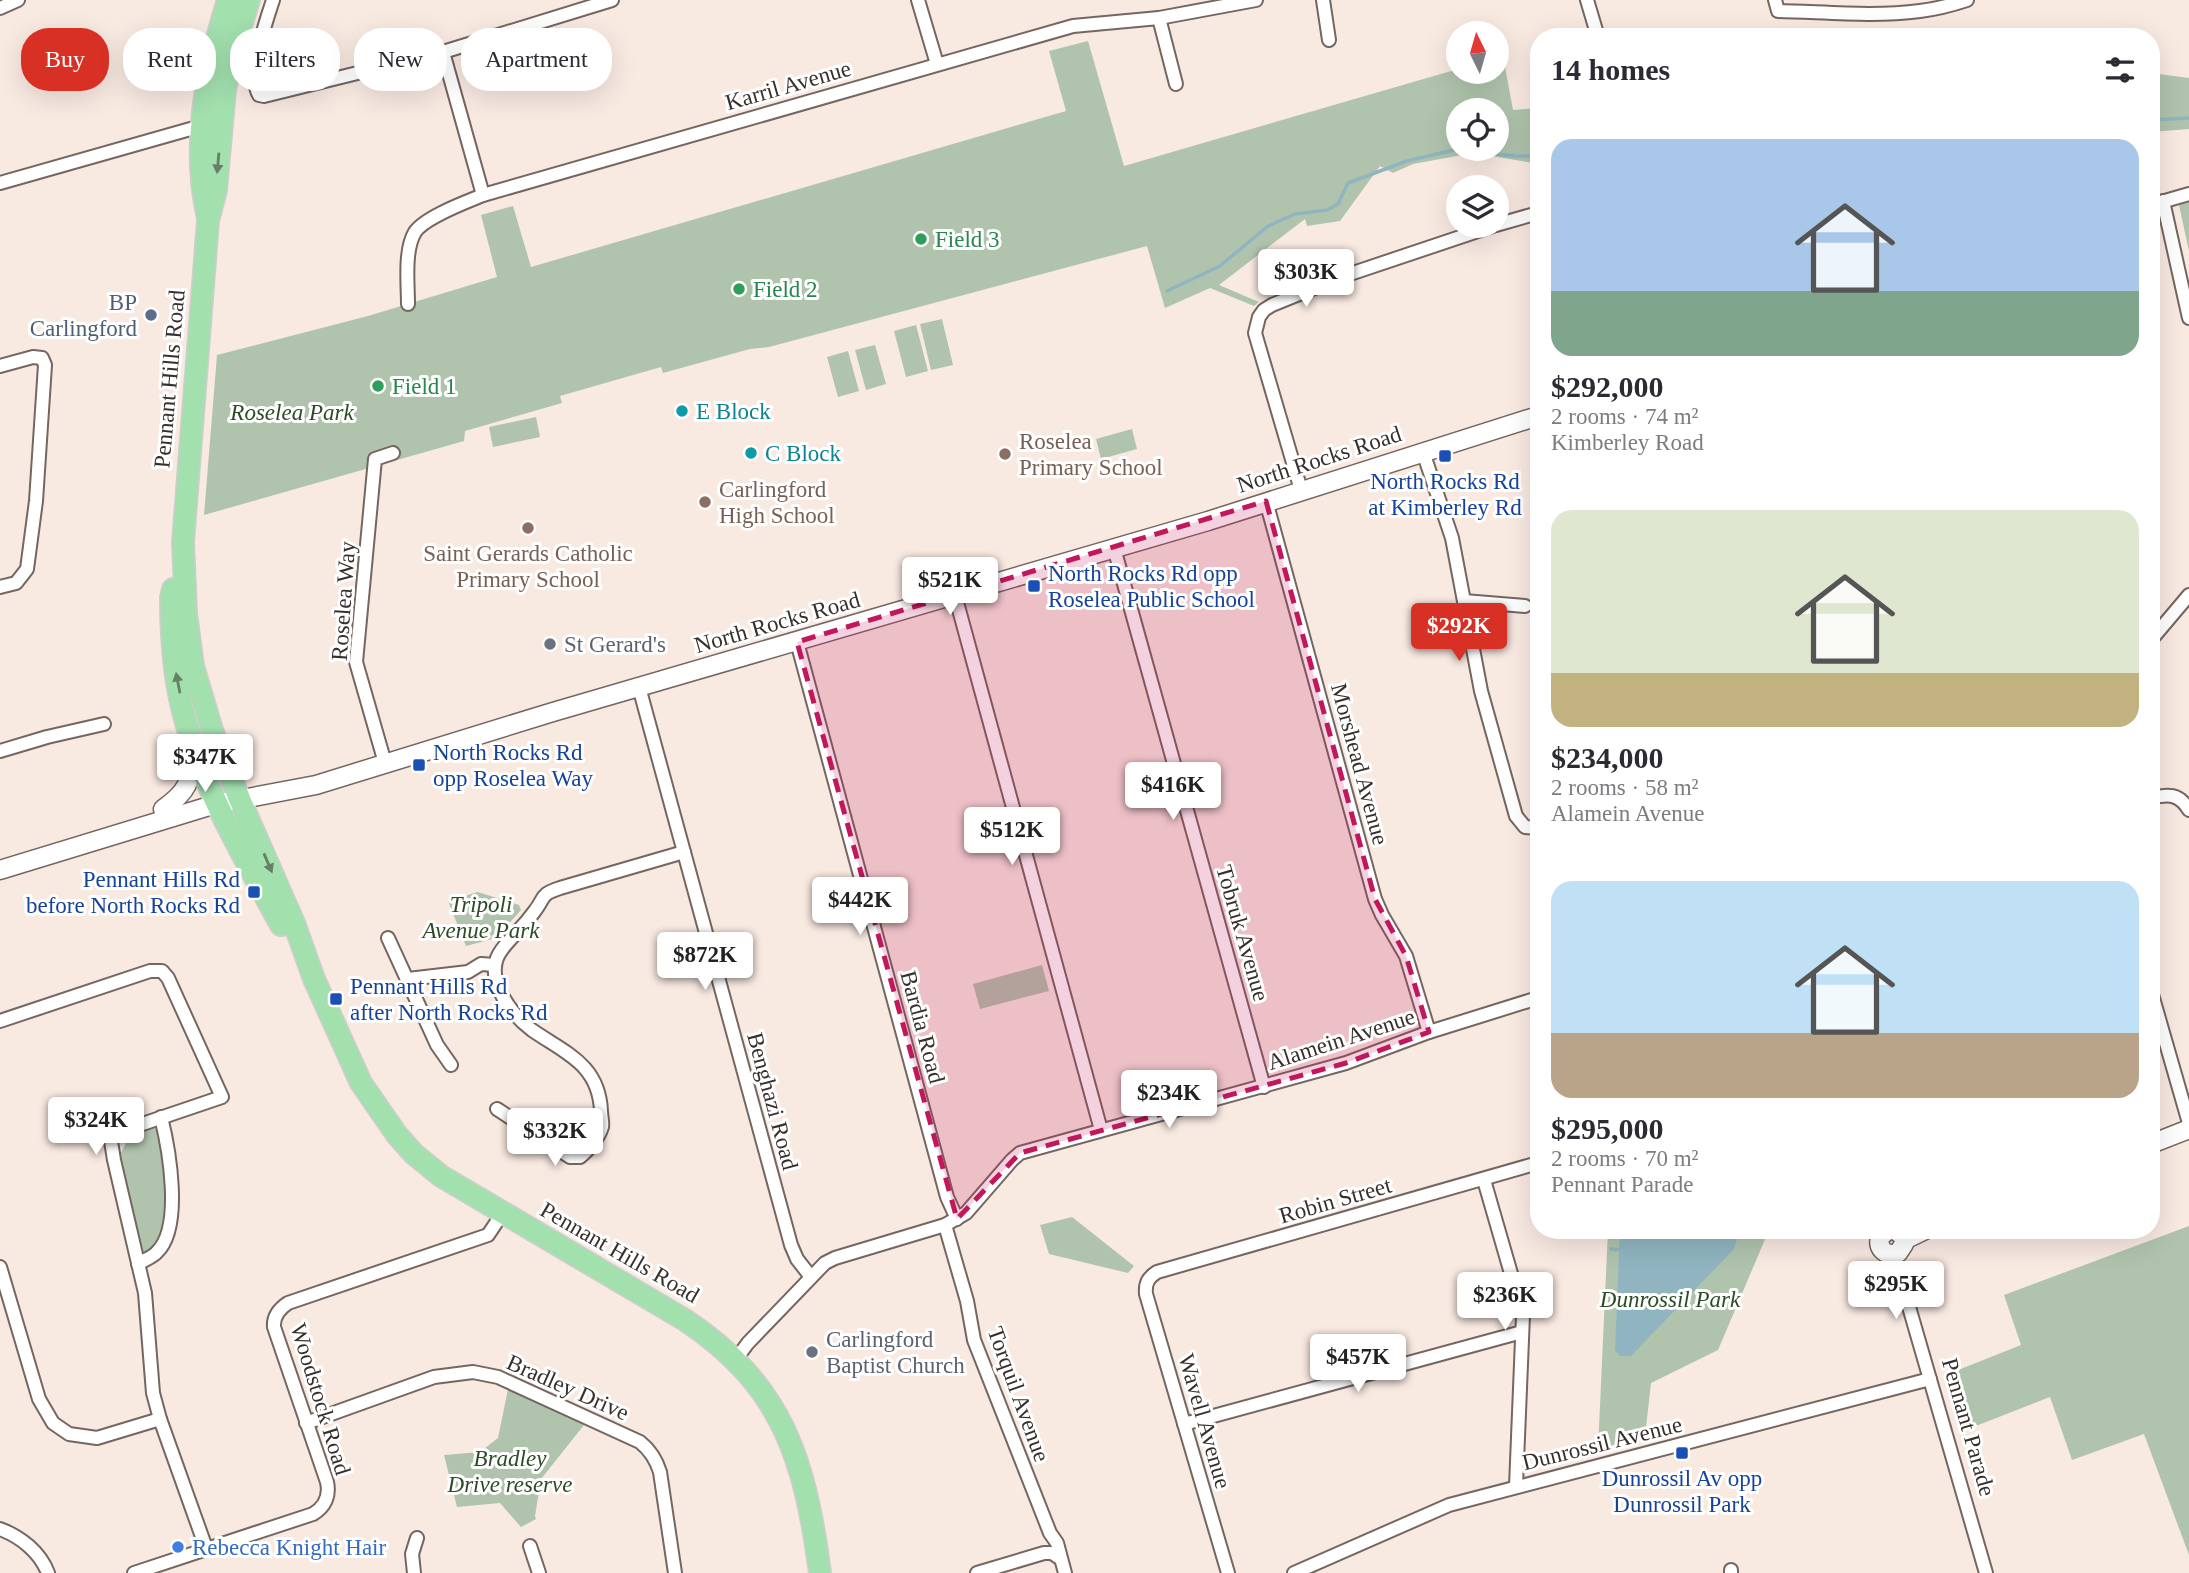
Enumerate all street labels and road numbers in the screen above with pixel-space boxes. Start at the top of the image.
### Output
street label: Karril Avenue [723,56,854,115]
street label: Pennant Hills Road [149,288,190,469]
street label: North Rocks Road [1234,421,1405,498]
street label: Roselea Way [327,540,360,662]
street label: North Rocks Road [691,587,863,658]
street label: Morshead Avenue [1326,681,1393,848]
street label: Tobruk Avenue [1211,862,1274,1004]
street label: Bardia Road [895,968,950,1087]
street label: Alamein Avenue [1264,1004,1418,1075]
street label: Benghazi Road [742,1030,803,1173]
street label: Robin Street [1276,1172,1395,1228]
street label: Pennant Hills Road [536,1197,704,1308]
street label: Woodstock Road [286,1320,356,1478]
street label: Torquil Avenue [983,1323,1055,1465]
street label: Bradley Drive [503,1349,633,1426]
street label: Wavell Avenue [1173,1351,1236,1491]
street label: Pennant Parade [1937,1355,2000,1499]
street label: Dunrossil Avenue [1520,1412,1685,1475]

